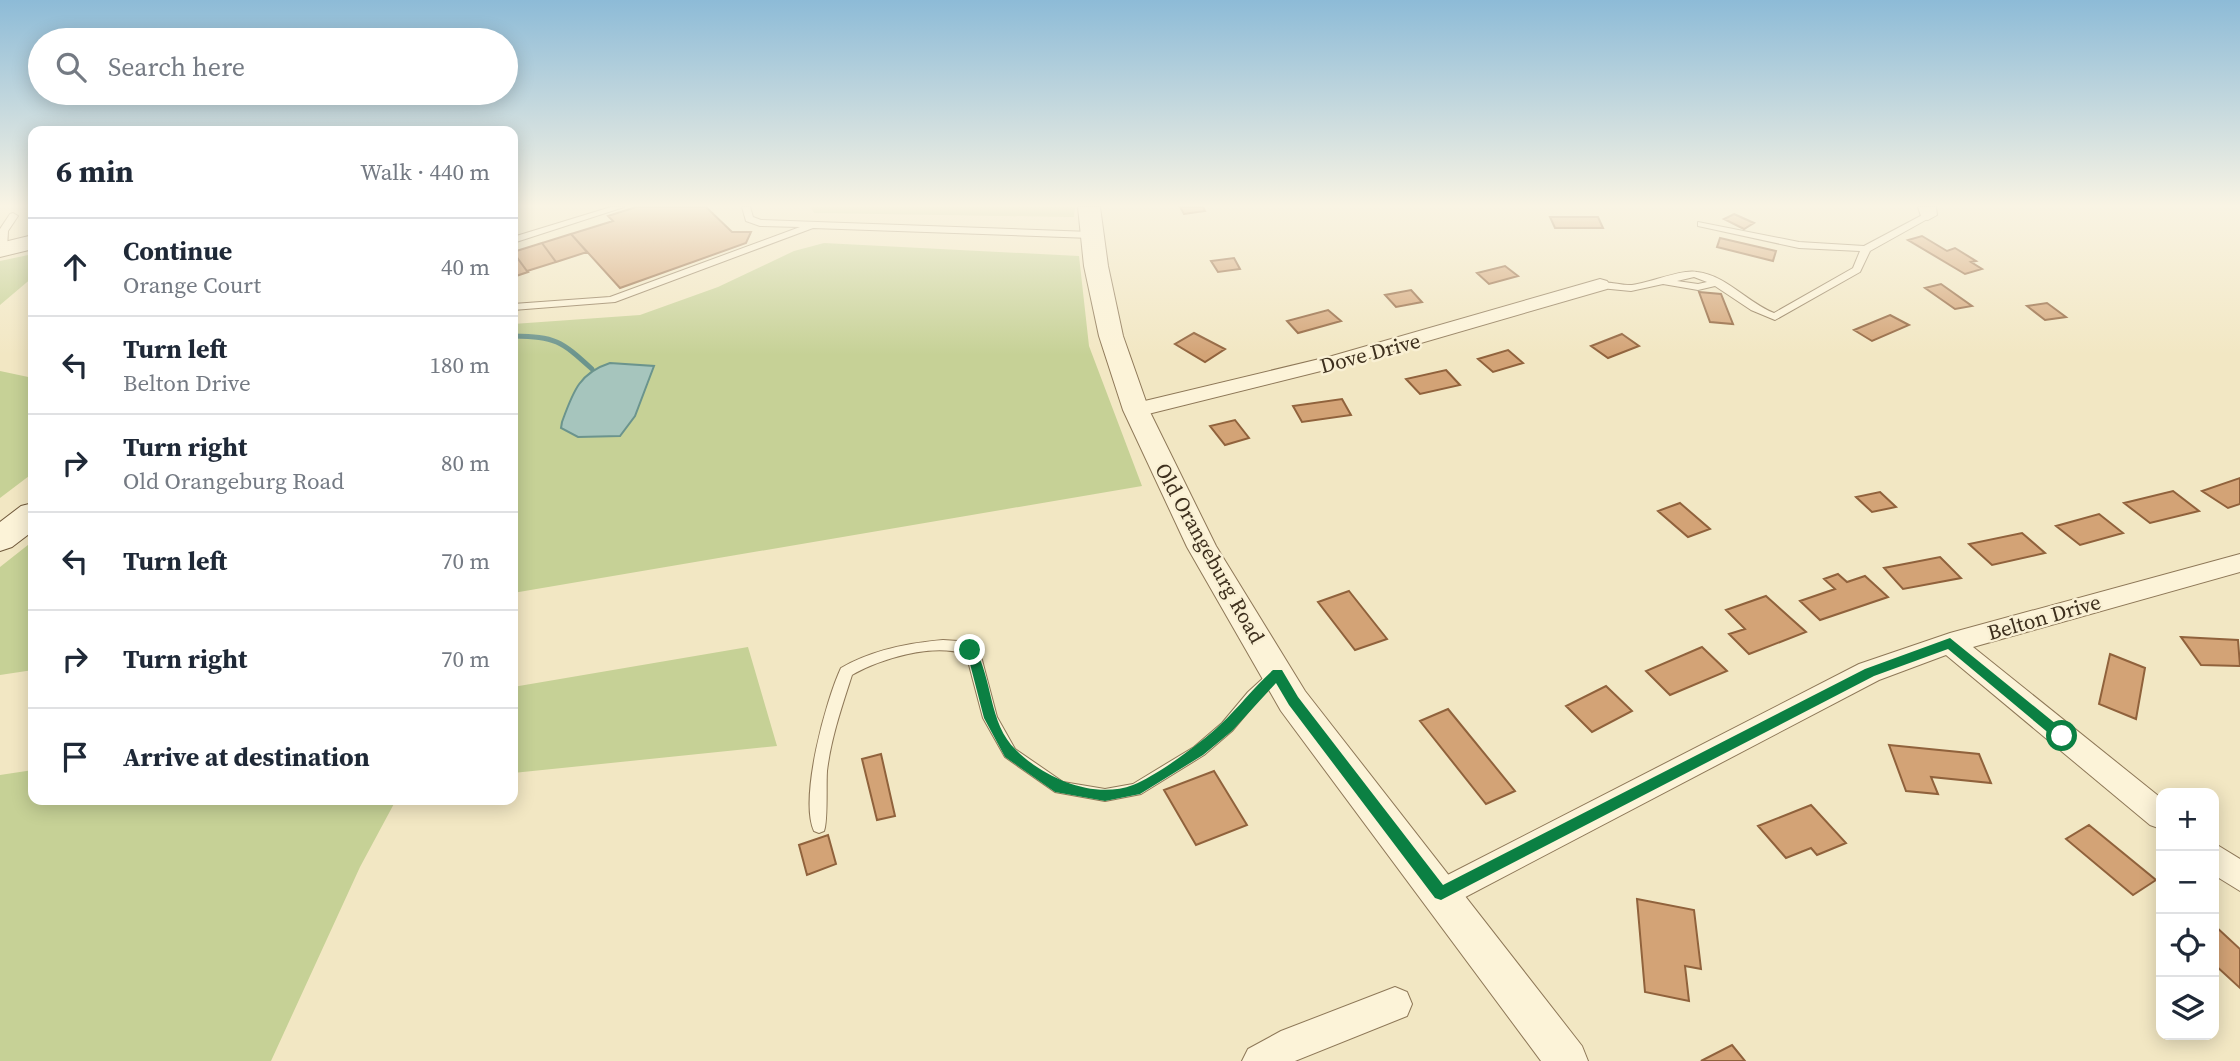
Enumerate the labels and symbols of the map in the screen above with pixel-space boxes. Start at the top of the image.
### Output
street label: Dove Drive [1317,326,1423,380]
street label: Old Orangeburg Road [1148,458,1272,648]
street label: Belton Drive [1984,587,2104,647]
route end [954,634,985,665]
route start [2046,720,2077,751]

